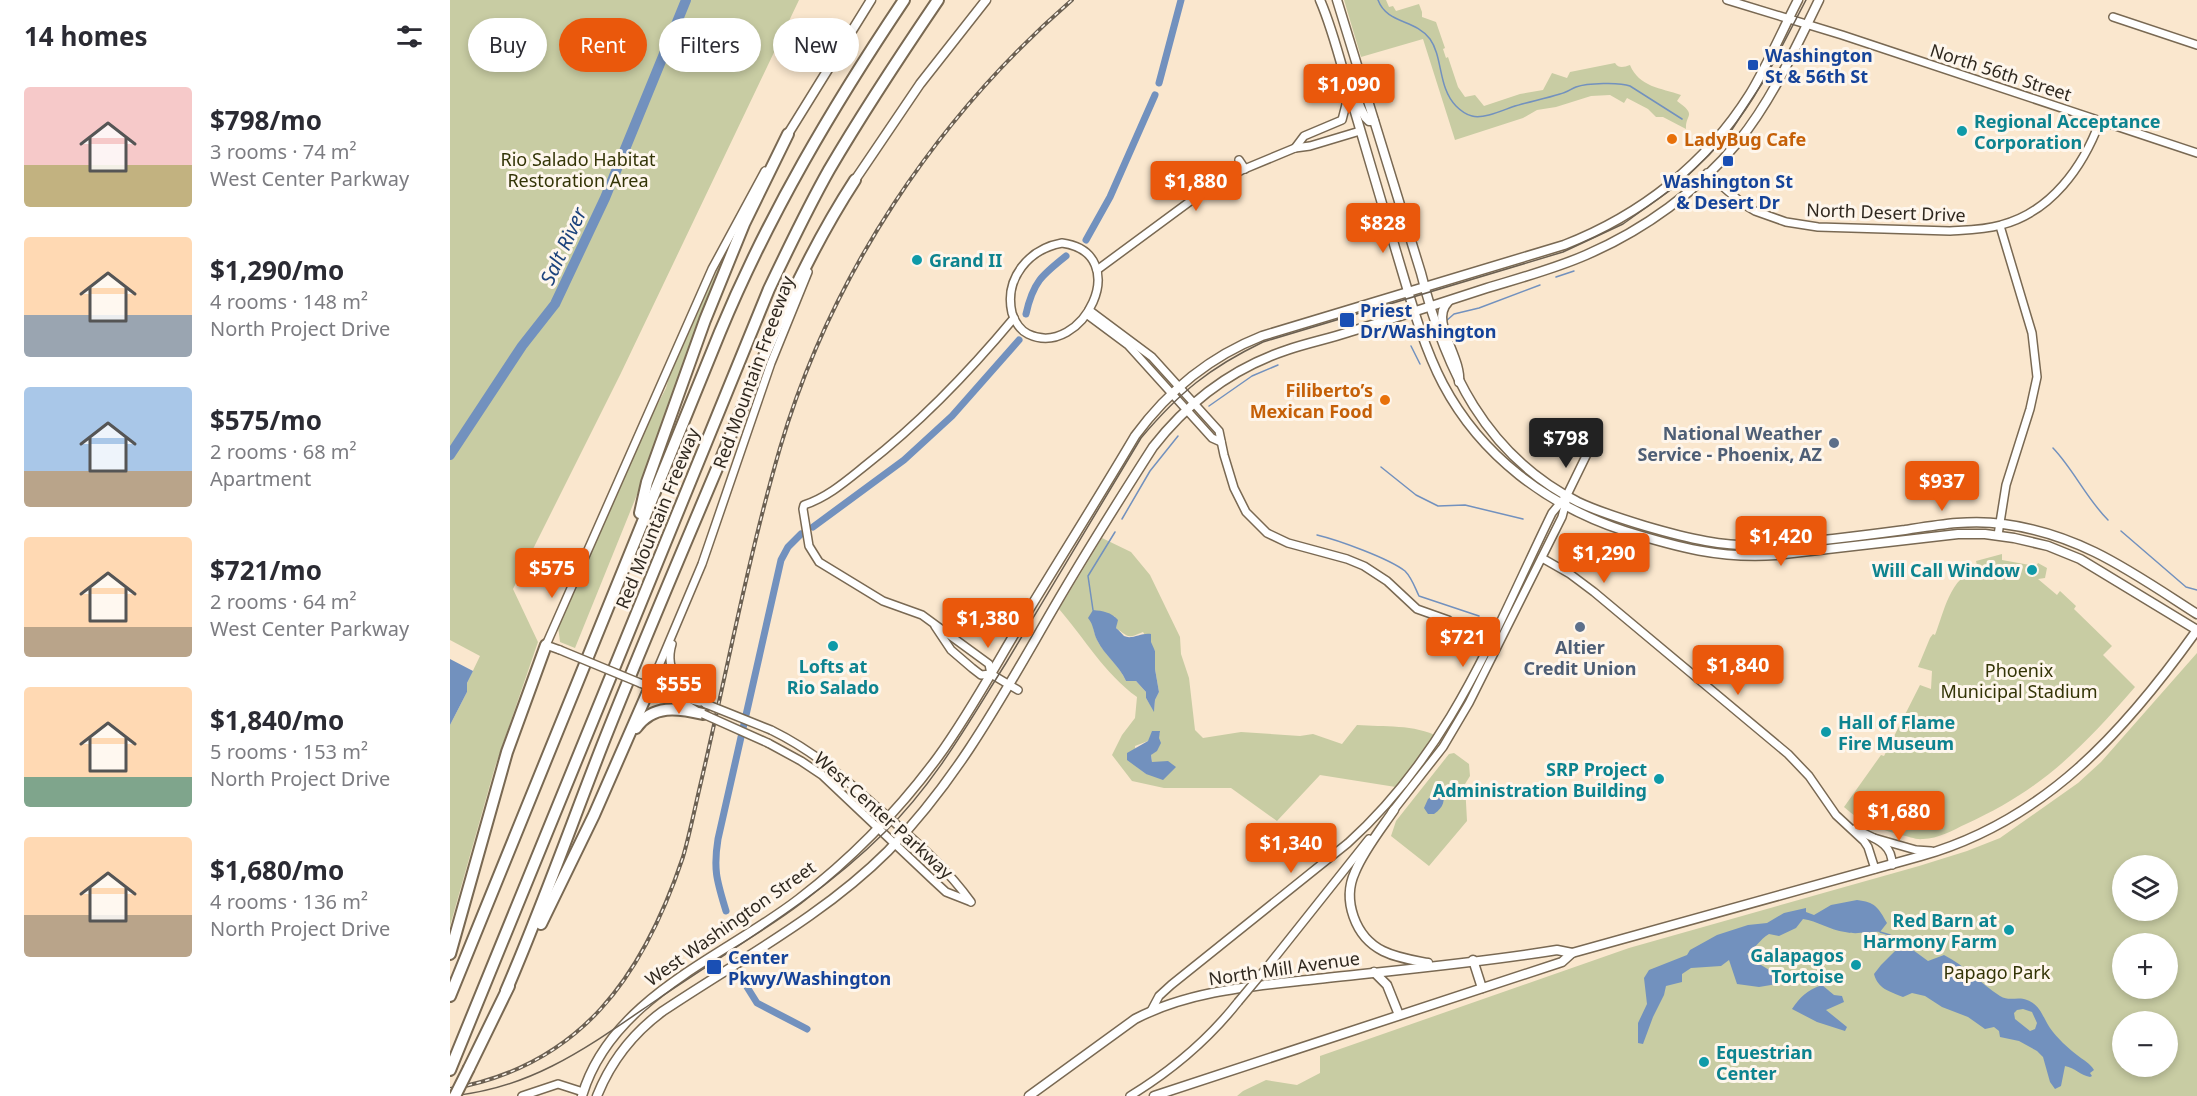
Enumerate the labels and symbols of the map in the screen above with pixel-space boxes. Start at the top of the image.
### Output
street label: North 56th Street [1927,38,2075,106]
place label: Washington St & 56th St [1765,43,1873,88]
marker: Washington St & 56th St [1746,58,1760,72]
pin: $1,090 [1300,64,1398,115]
place label: Regional Acceptance Corporation [1974,109,2161,154]
marker: Regional Acceptance Corporation [1955,124,1969,138]
place label: LadyBug Cafe [1684,127,1806,151]
marker: LadyBug Cafe [1665,132,1679,146]
park label: Rio Salado Habitat Restoration Area [500,147,656,192]
marker: Washington St & Desert Dr [1721,154,1735,168]
pin: $1,880 [1147,161,1245,212]
place label: Washington St & Desert Dr [1663,169,1793,214]
street label: North Desert Drive [1806,197,1966,227]
water label: Salt River [533,202,593,289]
pin: $828 [1347,203,1419,254]
place label: Grand II [929,248,1002,272]
marker: Grand II [910,253,924,267]
street label: Red Mountain Freeeway [707,271,799,472]
place label: Priest Dr/Washington [1360,298,1496,343]
marker: Priest Dr/Washington [1338,311,1356,329]
place label: Filiberto’s Mexican Food [1250,378,1373,423]
marker: Filiberto’s Mexican Food [1378,393,1392,407]
pin: $798 [1530,418,1602,469]
place label: National Weather Service - Phoenix, AZ [1637,421,1822,466]
street label: Red Mountain Freeway [610,423,705,612]
marker: National Weather Service - Phoenix, AZ [1827,436,1841,450]
pin: $937 [1906,461,1978,512]
pin: $1,420 [1732,516,1830,567]
pin: $1,290 [1555,533,1653,584]
pin: $575 [516,548,588,599]
place label: Will Call Window [1872,558,2021,582]
marker: Will Call Window [2025,563,2039,577]
pin: $1,380 [939,598,1037,649]
pin: $721 [1427,617,1499,668]
marker: Altier Credit Union [1573,620,1587,634]
place label: Altier Credit Union [1524,635,1636,680]
marker: Lofts at Rio Salado [826,639,840,653]
pin: $1,840 [1689,645,1787,696]
place label: Lofts at Rio Salado [787,654,879,699]
park label: Phoenix Municipal Stadium [1940,658,2098,703]
pin: $555 [643,664,715,715]
place label: Hall of Flame Fire Museum [1838,710,1955,755]
marker: Hall of Flame Fire Museum [1819,725,1833,739]
street label: West Center Parkway [809,746,959,884]
place label: SRP Project Administration Building [1433,757,1647,802]
marker: SRP Project Administration Building [1652,772,1666,786]
pin: $1,680 [1850,791,1948,842]
pin: $1,340 [1242,823,1340,874]
street label: West Washington Street [640,855,820,991]
place label: Red Barn at Harmony Farm [1863,908,1997,953]
marker: Red Barn at Harmony Farm [2002,923,2016,937]
place label: Galapagos Tortoise [1750,943,1844,988]
place label: Center Pkwy/Washington [728,945,891,990]
street label: North Mill Avenue [1207,946,1361,990]
marker: Center Pkwy/Washington [705,958,723,976]
marker: Galapagos Tortoise [1849,958,1863,972]
park label: Papago Park [1944,960,2051,984]
place label: Equestrian Center [1716,1040,1813,1085]
marker: Equestrian Center [1697,1055,1711,1069]

